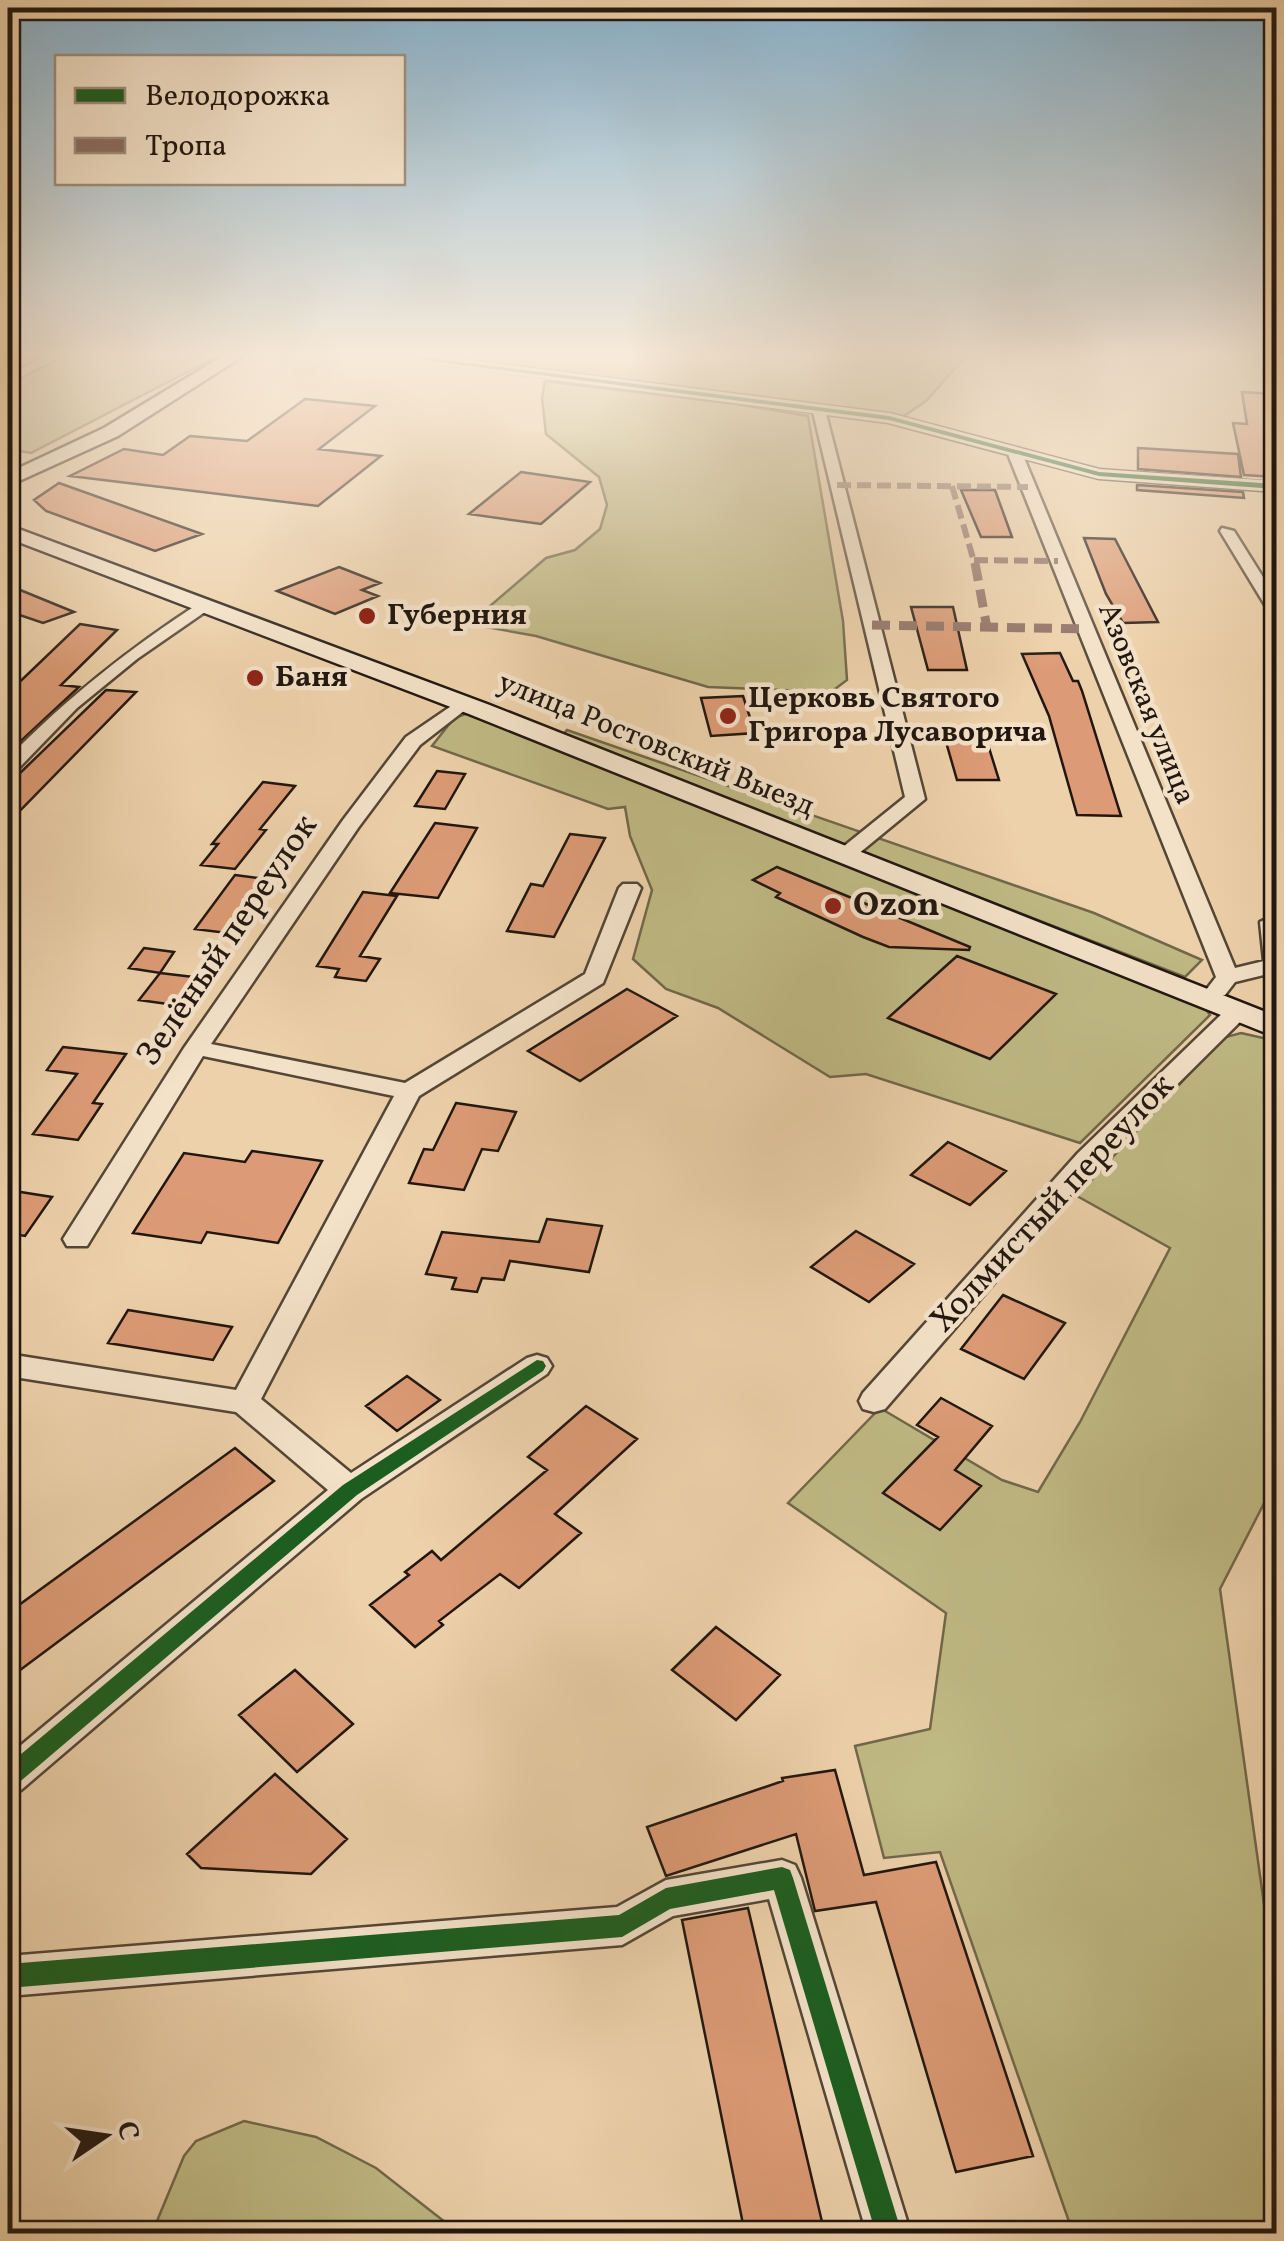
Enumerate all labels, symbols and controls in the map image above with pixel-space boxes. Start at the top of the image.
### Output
legend [55,55,405,185]
text: Велодорожка [145,76,331,118]
text: Тропа [145,126,227,168]
place label: Губерния [387,595,527,637]
street label: Азовская улица [1086,597,1206,811]
marker: Губерния [356,605,378,627]
place label: Баня [275,657,348,699]
street label: улица Ростовский Выезд [491,662,821,828]
marker: Баня [244,667,266,689]
place label: Церковь Святого Григора Лусаворича [748,678,1047,754]
marker: Церковь Святого Григора Лусаворича [717,705,739,727]
street label: Зелёный переулок [126,806,330,1076]
place label: Ozon [853,882,940,930]
marker: Ozon [822,895,844,917]
street label: Холмистый переулок [920,1064,1186,1344]
north arrow [55,2086,155,2186]
text: С [106,2118,148,2144]

